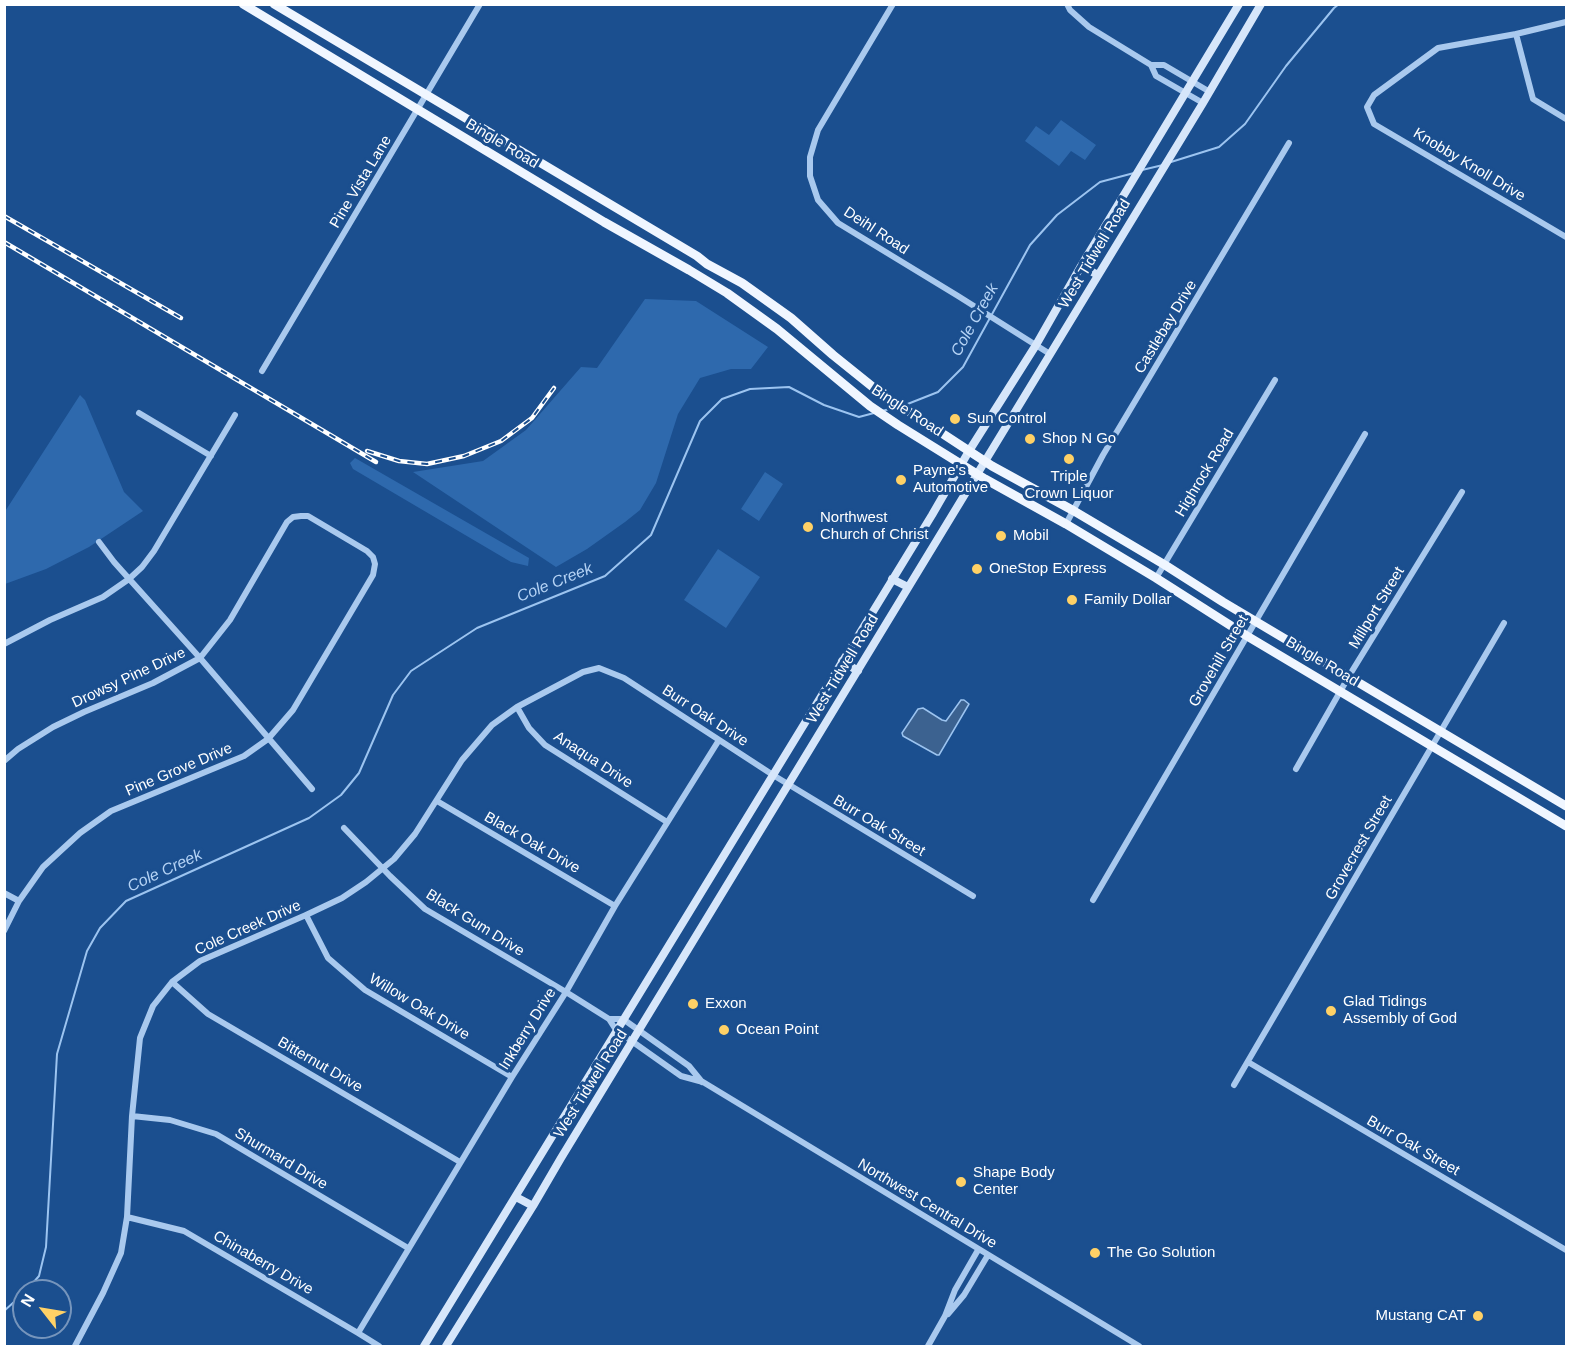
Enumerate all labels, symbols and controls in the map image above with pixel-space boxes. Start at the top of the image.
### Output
street label: Bingle Road [462,115,542,173]
street label: Knobby Knoll Drive [1410,124,1528,206]
street label: Pine Vista Lane [326,132,396,232]
street label: West Tidwell Road [1055,196,1135,312]
street label: Deihl Road [840,203,912,259]
street label: Castlebay Drive [1131,277,1201,377]
water label: Cole Creek [947,280,1003,360]
street label: Bingle Road [868,381,946,441]
place label: Sun Control [967,410,1046,428]
marker: Sun Control [948,412,962,426]
street label: Highrock Road [1172,426,1238,520]
place label: Shop N Go [1042,430,1116,448]
marker: Shop N Go [1023,432,1037,446]
marker: Triple Crown Liquor [1062,452,1076,466]
place label: Payne's Automotive [913,462,988,497]
place label: Triple Crown Liquor [1024,468,1114,503]
marker: Payne's Automotive [894,473,908,487]
place label: Northwest Church of Christ [820,509,928,544]
marker: Northwest Church of Christ [801,520,815,534]
place label: Mobil [1013,527,1049,545]
marker: Mobil [994,529,1008,543]
water label: Cole Creek [514,559,596,607]
place label: OneStop Express [989,560,1107,578]
marker: OneStop Express [970,562,984,576]
street label: Millport Street [1345,564,1409,652]
place label: Family Dollar [1084,591,1172,609]
marker: Family Dollar [1065,593,1079,607]
street label: West Tidwell Road [803,611,883,727]
street label: Grovehill Street [1185,612,1253,710]
street label: Bingle Road [1282,633,1362,691]
street label: Drowsy Pine Drive [69,644,189,712]
street label: Burr Oak Drive [659,681,751,751]
street label: Anaqua Drive [550,728,636,792]
street label: Pine Grove Drive [123,739,235,801]
street label: Burr Oak Street [830,791,928,861]
street label: Grovecrest Street [1322,793,1396,903]
street label: Black Oak Drive [481,808,583,878]
water label: Cole Creek [125,845,205,897]
street label: Black Gum Drive [423,886,527,960]
street label: Cole Creek Drive [192,897,304,959]
street label: Willow Oak Drive [365,970,473,1044]
street label: Inkberry Drive [496,985,560,1073]
place label: Glad Tidings Assembly of God [1343,993,1457,1028]
place label: Exxon [705,995,747,1013]
marker: Exxon [686,997,700,1011]
marker: Glad Tidings Assembly of God [1324,1004,1338,1018]
place label: Ocean Point [736,1021,819,1039]
marker: Ocean Point [717,1023,731,1037]
street label: West Tidwell Road [550,1027,632,1141]
street label: Bitternut Drive [274,1033,366,1097]
street label: Burr Oak Street [1363,1112,1463,1180]
street label: Shurmard Drive [231,1124,331,1194]
street label: Northwest Central Drive [854,1155,1000,1253]
place label: Shape Body Center [973,1164,1055,1199]
marker: Shape Body Center [954,1175,968,1189]
street label: Chinaberry Drive [210,1227,316,1299]
place label: The Go Solution [1107,1244,1215,1262]
marker: The Go Solution [1088,1246,1102,1260]
north arrow [12,1279,72,1339]
text: N [18,1291,38,1310]
place label: Mustang CAT [1375,1307,1466,1325]
marker: Mustang CAT [1471,1309,1485,1323]

